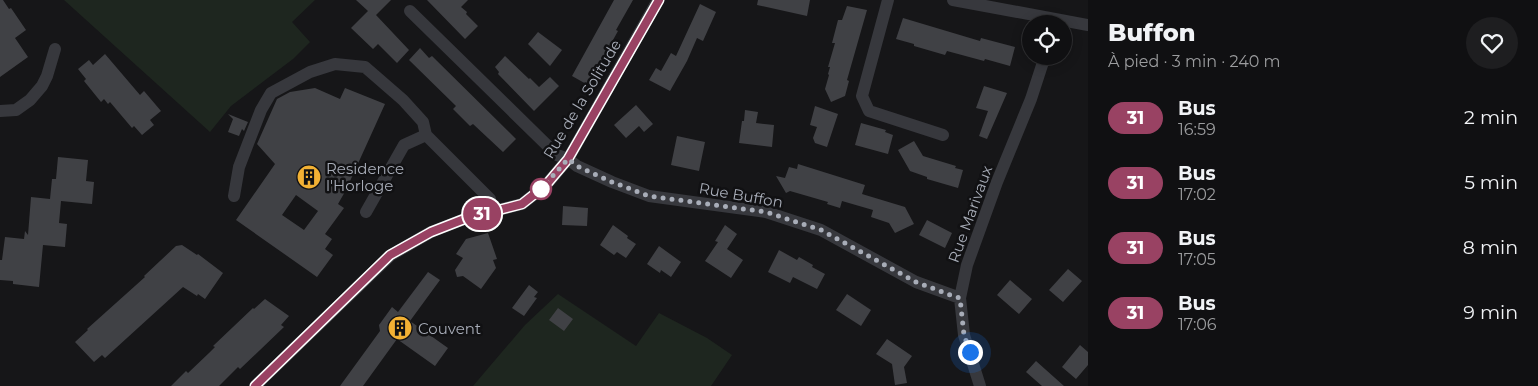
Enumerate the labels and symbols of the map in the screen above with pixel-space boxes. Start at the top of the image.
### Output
street label: Rue de la Solitude [539,36,625,162]
place label: Residence l'Horloge [326,159,404,195]
street label: Rue Marivaux [944,163,996,265]
building icon: Residence l'Horloge [296,164,322,190]
unlabelled marker [530,178,552,200]
street label: Rue Buffon [698,178,784,212]
line badge: 31 [460,198,504,230]
building icon: Couvent [387,315,413,341]
place label: Couvent [418,319,481,338]
your location [958,340,983,365]

